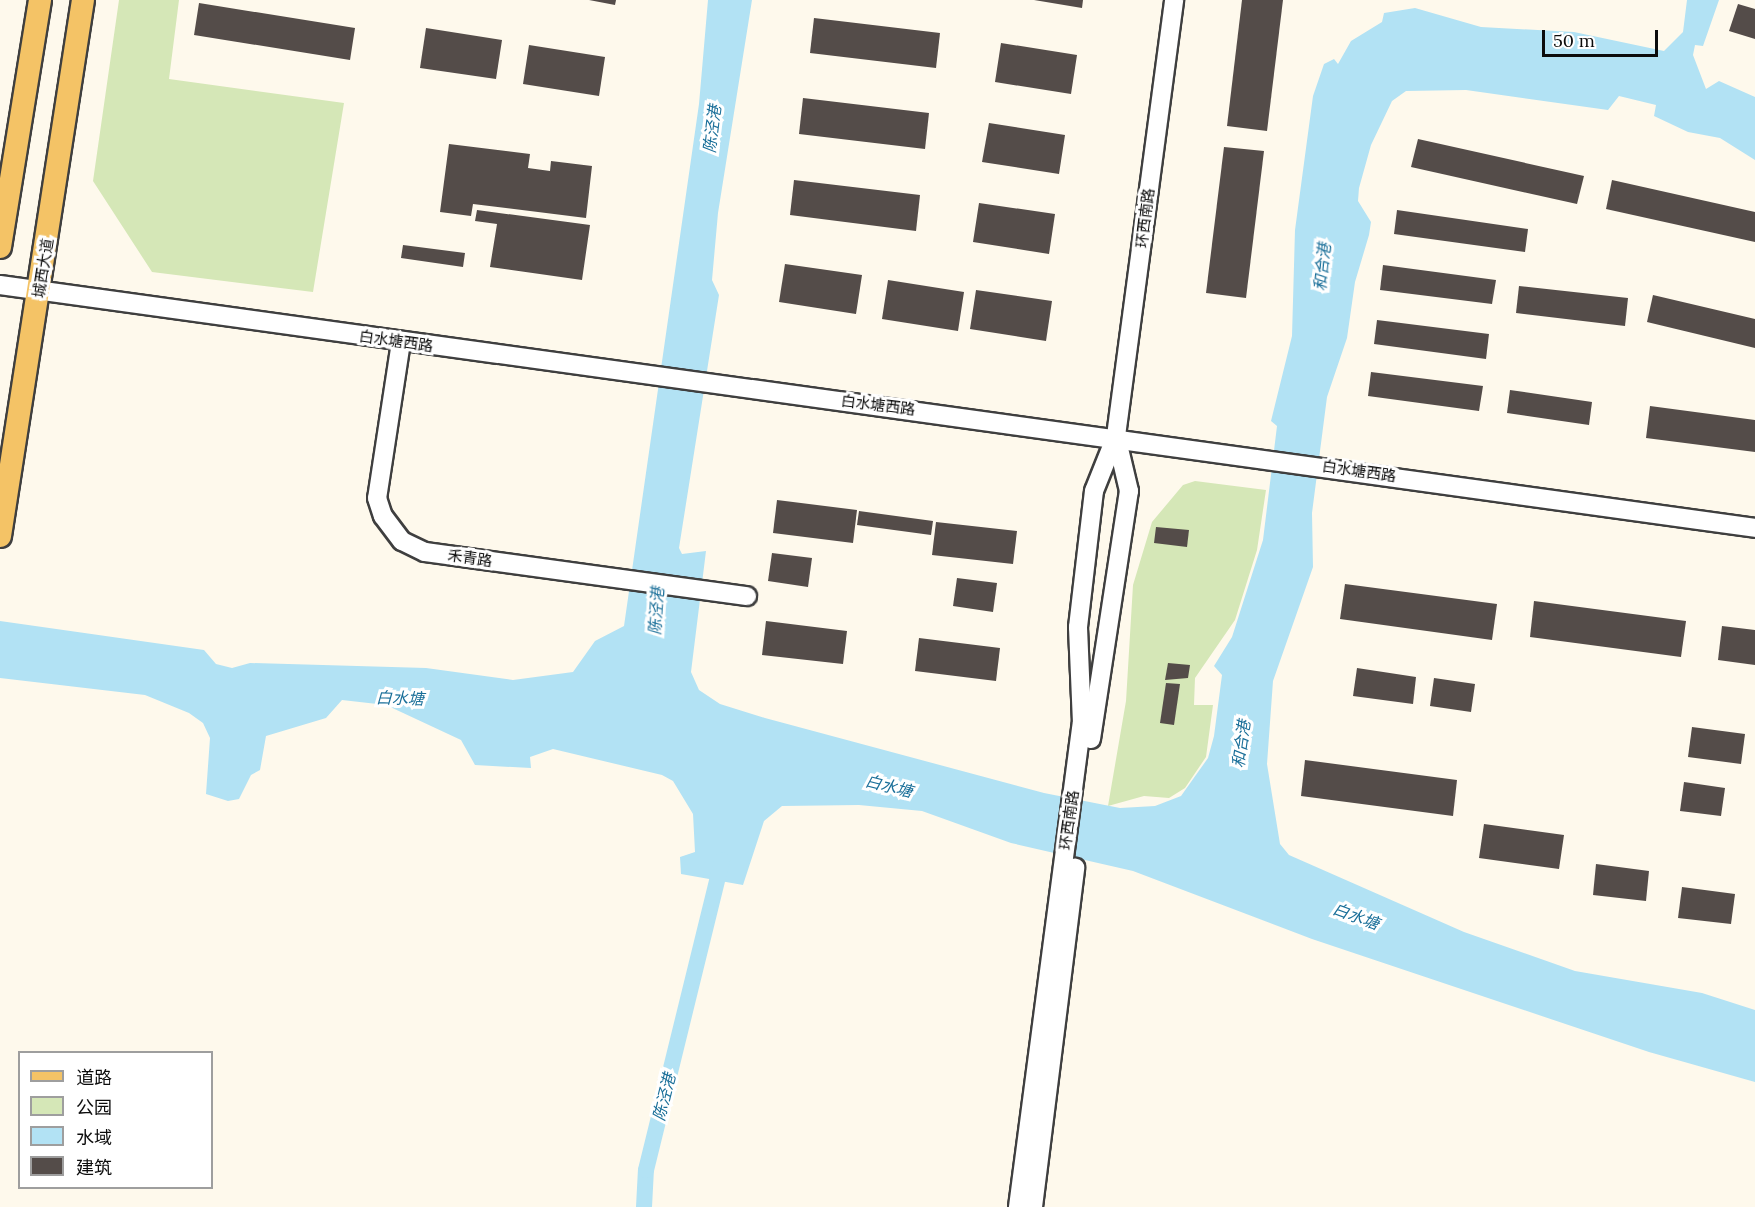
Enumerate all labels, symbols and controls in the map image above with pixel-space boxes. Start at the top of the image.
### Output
scale bar [1545,18,1660,56]
text: 50 m [1553,29,1595,52]
water label: 陈泾港 [700,104,724,154]
street label: 环西南路 [1132,187,1158,249]
street label: 城西大道 [29,237,57,299]
water label: 和合港 [1310,242,1334,292]
street label: 白水塘西路 [358,327,434,355]
street label: 白水塘西路 [840,391,916,419]
street label: 白水塘西路 [1321,457,1397,485]
street label: 禾青路 [446,546,494,570]
water label: 陈泾港 [645,586,667,636]
water label: 白水塘 [376,688,424,708]
water label: 和合港 [1228,719,1254,769]
water label: 白水塘 [863,771,915,801]
street label: 环西南路 [1056,789,1082,851]
water label: 白水塘 [1330,899,1382,933]
legend [18,1051,213,1189]
text: 道路 [76,1066,112,1089]
water label: 陈泾港 [649,1071,679,1123]
text: 公园 [76,1096,112,1119]
text: 水域 [76,1126,112,1149]
text: 建筑 [76,1156,112,1179]

